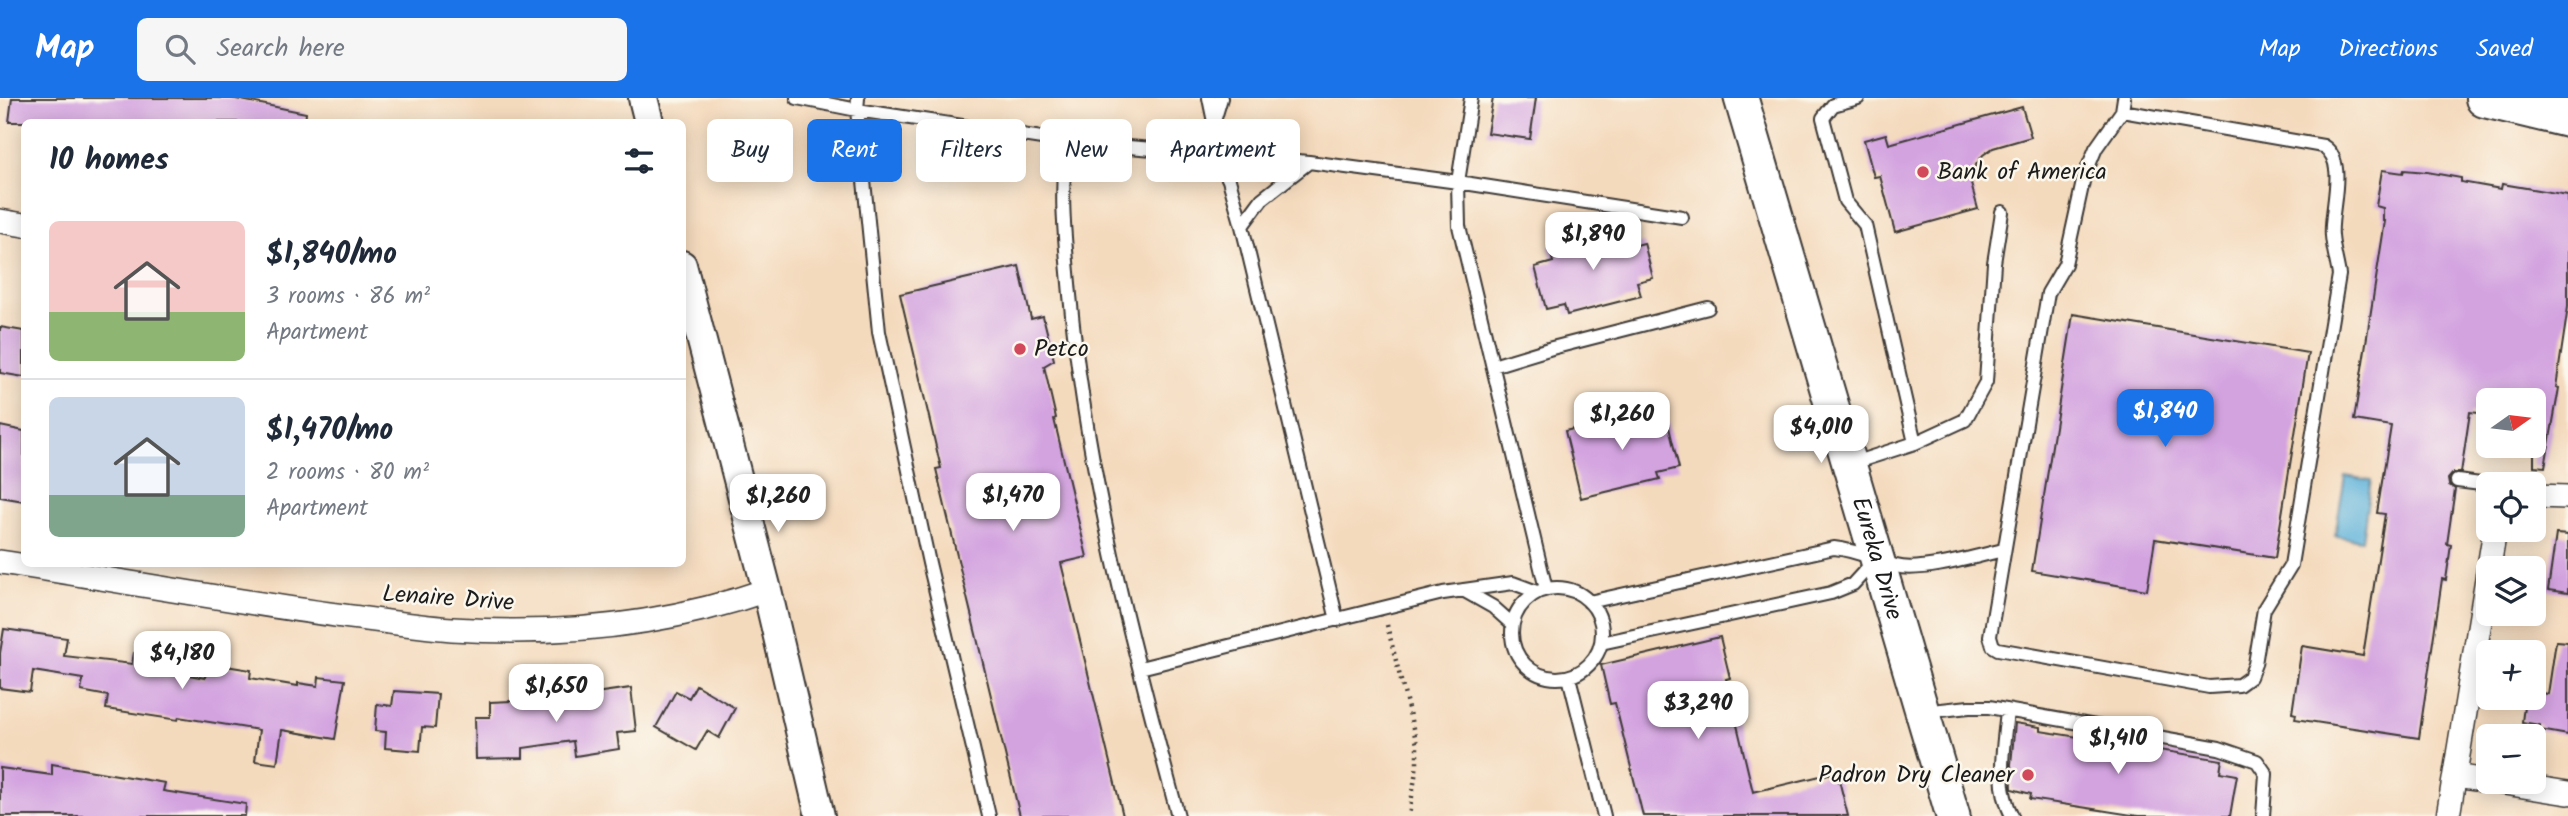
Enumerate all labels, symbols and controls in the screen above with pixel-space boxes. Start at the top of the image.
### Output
search box [137,18,627,81]
text: Map [35,23,95,76]
text: Search here [217,28,345,70]
icon: search [161,30,199,68]
text: Map [2259,30,2301,69]
text: Directions [2339,30,2438,69]
text: Saved [2476,30,2533,69]
chip: Buy [707,119,793,182]
chip: Rent [807,119,902,182]
chip: Filters [916,119,1026,182]
chip: New [1040,119,1132,182]
chip: Apartment [1146,119,1300,182]
text: 10 homes [49,137,169,185]
icon: filters [620,142,658,180]
place label: Bank of America [1937,153,2107,192]
marker: Bank of America [1915,164,1931,180]
pin: $1,890 [1536,212,1650,272]
text: $1,890 [1561,217,1625,253]
text: $1,840/mo [266,231,397,279]
icon: home [105,249,189,333]
text: 3 rooms · 86 m² [266,279,430,315]
text: Apartment [266,315,368,351]
place label: Petco [1034,330,1089,369]
marker: Petco [1012,341,1028,357]
north arrow [2476,388,2546,458]
map controls [2476,388,2546,794]
pin: $1,840 [2108,390,2222,449]
pin: $1,260 [1565,392,1679,452]
text: $1,840 [2133,394,2197,430]
text: $1,260 [1590,397,1654,433]
pin: $4,010 [1764,406,1878,465]
text: $1,470/mo [266,407,393,455]
text: $4,010 [1790,410,1852,446]
icon: home [105,425,189,509]
text: 2 rooms · 80 m² [266,455,429,491]
button: locate [2476,472,2546,542]
pin: $1,260 [721,474,835,534]
pin: $1,470 [956,474,1070,533]
text: $1,470 [982,478,1044,514]
text: $1,260 [746,479,810,515]
text: Apartment [266,491,368,527]
street label: Eureka Drive [1840,492,1914,625]
button: layers [2476,556,2546,626]
street label: Lenaire Drive [381,575,515,623]
pin: $4,180 [125,632,239,691]
text: $4,180 [150,636,214,672]
button: + [2476,640,2546,710]
pin: $1,650 [499,664,613,724]
text: $1,650 [525,669,587,705]
pin: $3,290 [1641,682,1755,741]
text: $3,290 [1663,686,1733,722]
pin: $1,410 [2061,716,2175,776]
text: $1,410 [2089,721,2147,757]
button: − [2476,724,2546,794]
place label: Padron Dry Cleaner [1818,756,2016,795]
marker: Padron Dry Cleaner [2020,767,2036,783]

